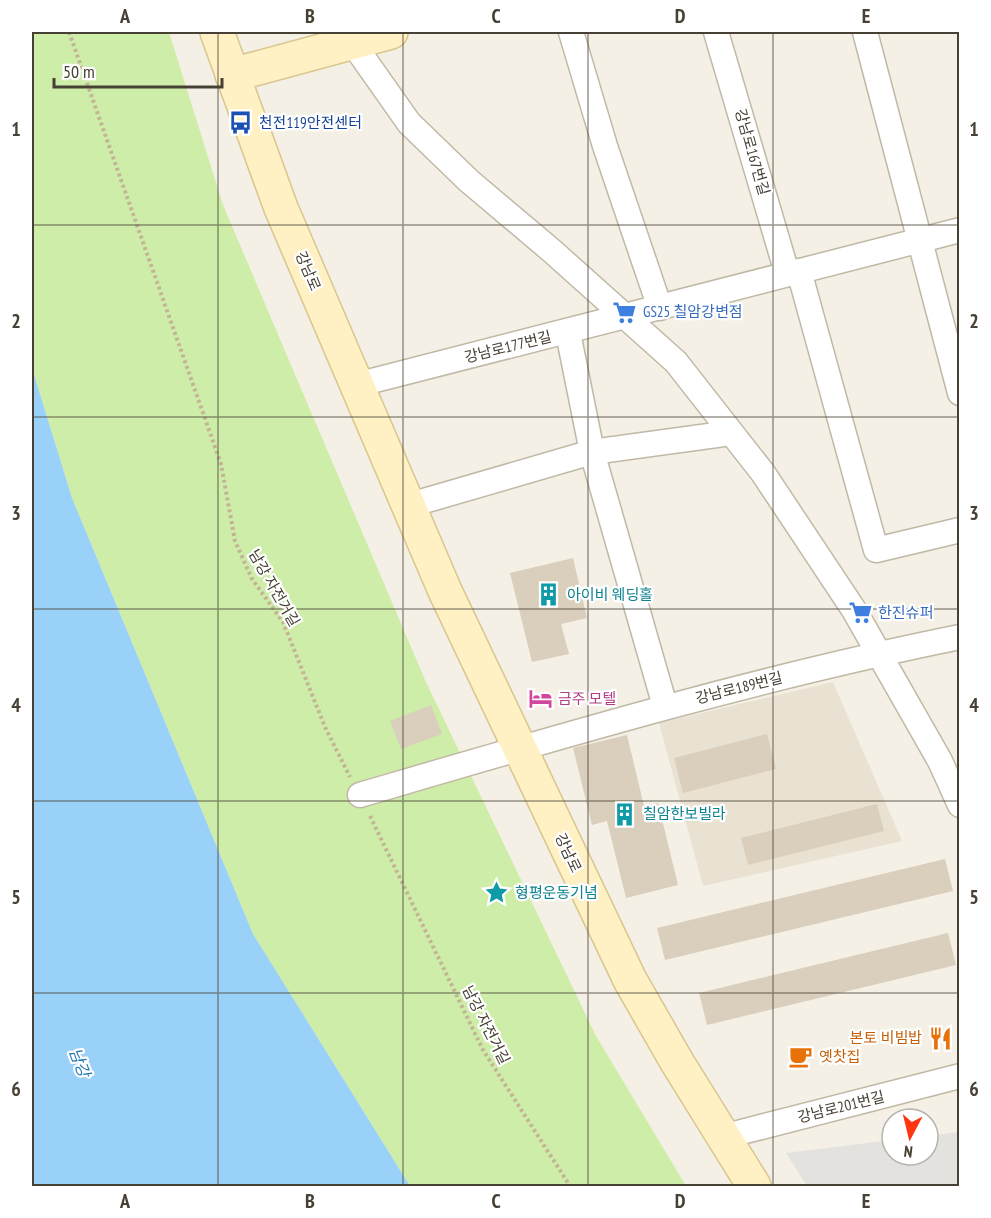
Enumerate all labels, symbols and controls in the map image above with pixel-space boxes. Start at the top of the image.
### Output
text: A [119,3,131,29]
text: B [305,3,315,29]
text: C [491,3,501,29]
text: D [675,3,686,29]
text: E [862,3,870,29]
scale bar [54,51,222,89]
text: 50 m [63,60,95,83]
street label: 강남로167번길 [731,106,774,197]
bus stop icon: 천전119안전센터 [228,110,254,136]
place label: 천전119안전센터 [259,113,362,132]
text: 1 [11,116,21,142]
text: 1 [969,116,979,142]
street label: 강남로 [292,248,325,294]
supermarket icon: GS25 칠암강변점 [612,299,638,325]
place label: GS25 칠암강변점 [643,302,742,321]
text: 2 [11,308,21,334]
text: 2 [969,308,979,334]
street label: 강남로177번길 [462,326,553,367]
text: 3 [11,500,21,526]
text: 3 [969,500,979,526]
street label: 남강 자전거길 [245,546,304,630]
building icon: 아이비 웨딩홀 [536,582,562,608]
place label: 아이비 웨딩홀 [567,585,653,604]
supermarket icon: 한진슈퍼 [847,600,873,626]
place label: 한진슈퍼 [878,603,933,622]
street label: 강남로189번길 [693,667,784,708]
hotel icon: 금주 모텔 [527,686,553,712]
place label: 금주 모텔 [558,689,616,708]
text: 4 [11,692,21,718]
text: 4 [969,692,979,718]
building icon: 칠암한보빌라 [612,801,638,827]
place label: 칠암한보빌라 [643,804,726,823]
street label: 강남로 [551,830,586,876]
place icon: 형평운동기념 [484,880,510,906]
place label: 형평운동기념 [515,883,598,902]
text: 5 [11,884,21,910]
text: 5 [969,884,979,910]
street label: 남강 자전거길 [458,982,514,1067]
restaurant icon: 본토 비빔밥 [927,1025,953,1051]
place label: 본토 비빔밥 [850,1028,922,1047]
cafe icon: 옛찻집 [788,1044,814,1070]
water label: 남강 [65,1045,95,1081]
place label: 옛찻집 [819,1047,860,1066]
text: 6 [11,1076,21,1102]
text: 6 [969,1076,979,1102]
street label: 강남로201번길 [795,1086,886,1127]
north arrow [880,1107,940,1167]
text: N [903,1141,914,1162]
text: A [119,1188,131,1214]
text: B [305,1188,315,1214]
text: C [491,1188,501,1214]
text: D [675,1188,686,1214]
text: E [862,1188,870,1214]

